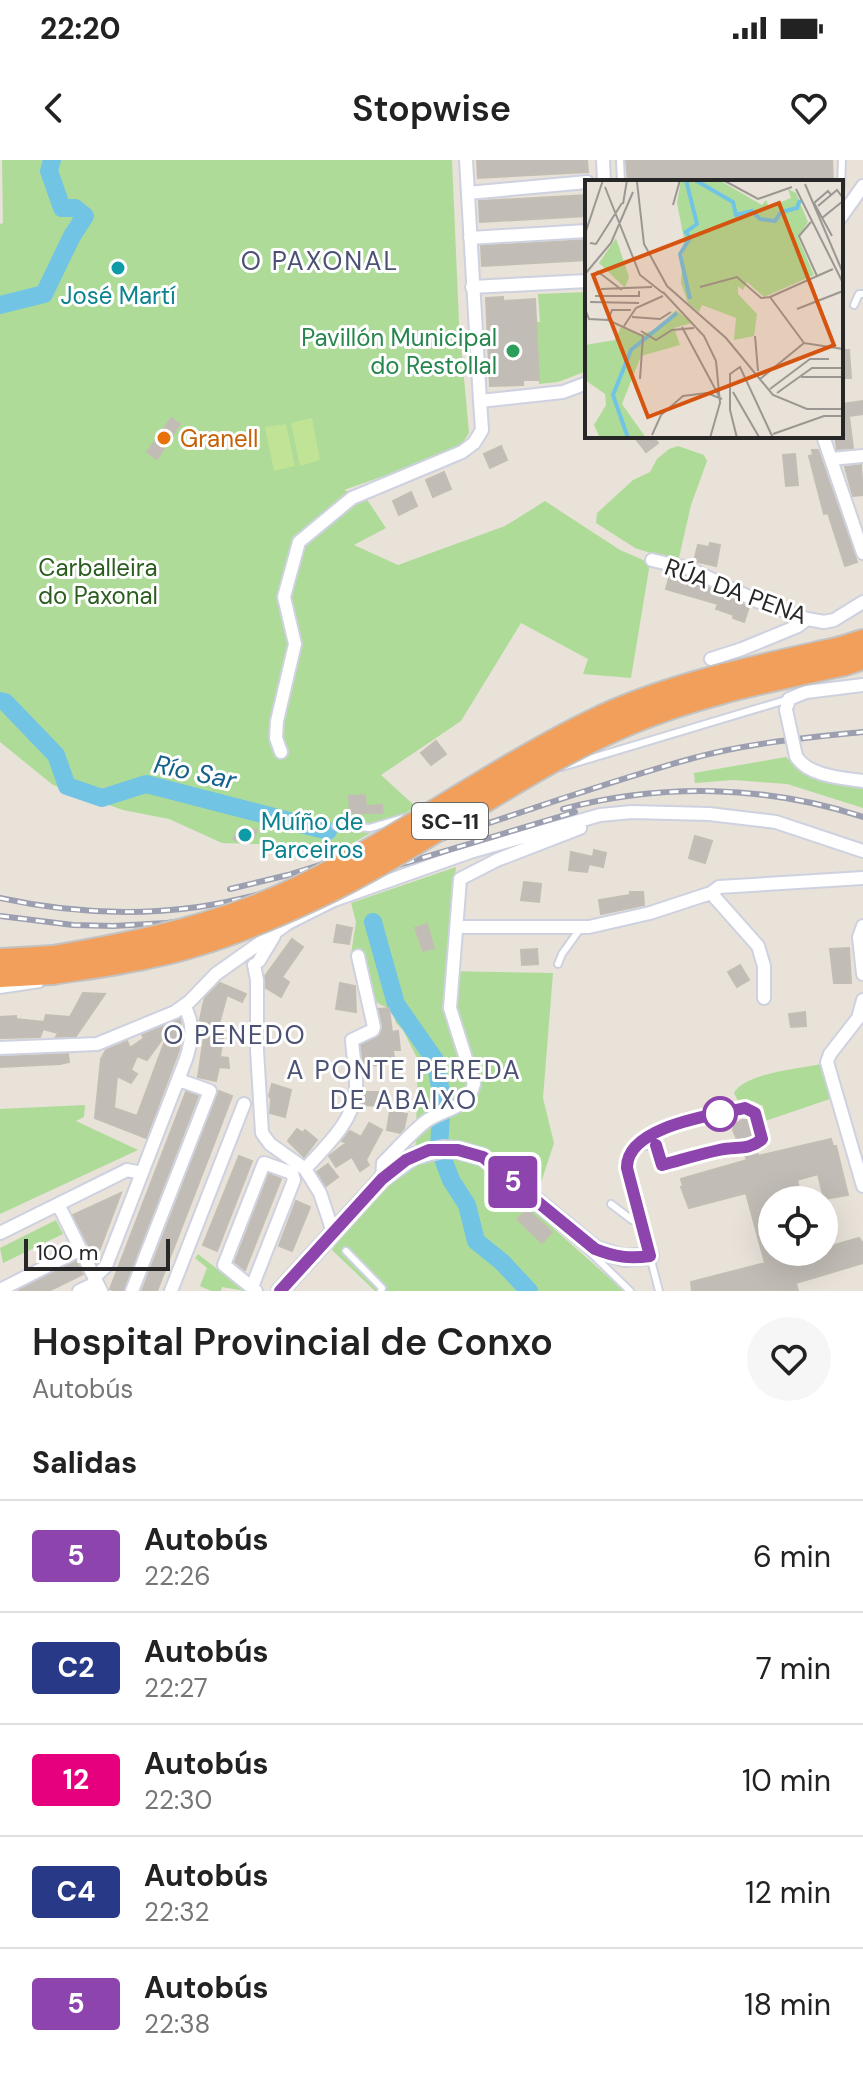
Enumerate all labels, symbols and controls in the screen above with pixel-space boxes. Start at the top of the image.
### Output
text: 22:20 [40,9,121,48]
text: Stopwise [352,85,511,132]
icon: back [32,86,76,130]
icon: heart [787,86,831,130]
inset map [585,180,843,438]
district label: O PAXONAL [241,244,399,278]
marker: José Martí [109,259,127,277]
place label: José Martí [60,280,176,311]
place label: Pavillón Municipal do Restollal [301,322,497,381]
marker: Pavillón Municipal do Restollal [504,342,522,360]
place label: Granell [180,423,258,454]
marker: Granell [155,429,173,447]
street label: RÚA DA PENA [661,551,811,631]
park label: Carballeira do Paxonal [38,552,158,611]
water label: Río Sar [151,747,241,798]
road number: SC-11 [412,803,488,839]
place label: Muíño de Parceiros [261,806,364,865]
marker: Muíño de Parceiros [236,826,254,844]
district label: O PENEDO [163,1018,307,1052]
district label: A PONTE PEREDA DE ABAIXO [286,1053,522,1117]
unlabelled marker [703,1097,737,1131]
line badge: 5 [487,1156,539,1208]
text: 5 [504,1163,522,1200]
map controls [758,1186,838,1266]
button: locate [758,1186,838,1266]
scale bar [24,1235,170,1271]
text: 100 m [36,1238,98,1267]
text: Hospital Provincial de Conxo [32,1317,553,1367]
button: heart [747,1317,831,1401]
text: Autobús [32,1372,133,1406]
text: Salidas [32,1443,137,1482]
text: Autobús [144,1520,268,1559]
text: 5 [67,1537,85,1574]
text: 6 min [753,1537,831,1576]
text: 22:26 [144,1559,211,1593]
text: Autobús [144,1632,268,1671]
text: C2 [58,1649,94,1686]
text: 7 min [756,1649,831,1688]
text: 22:27 [144,1671,208,1705]
text: Autobús [144,1744,268,1783]
text: 12 [63,1761,89,1798]
text: 10 min [742,1761,831,1800]
text: 22:30 [144,1783,212,1817]
text: Autobús [144,1856,268,1895]
text: C4 [57,1873,95,1910]
text: 12 min [745,1873,831,1912]
text: 22:32 [144,1895,210,1929]
text: Autobús [144,1968,268,2007]
text: 5 [67,1985,85,2022]
text: 18 min [744,1985,831,2024]
text: 22:38 [144,2007,210,2041]

